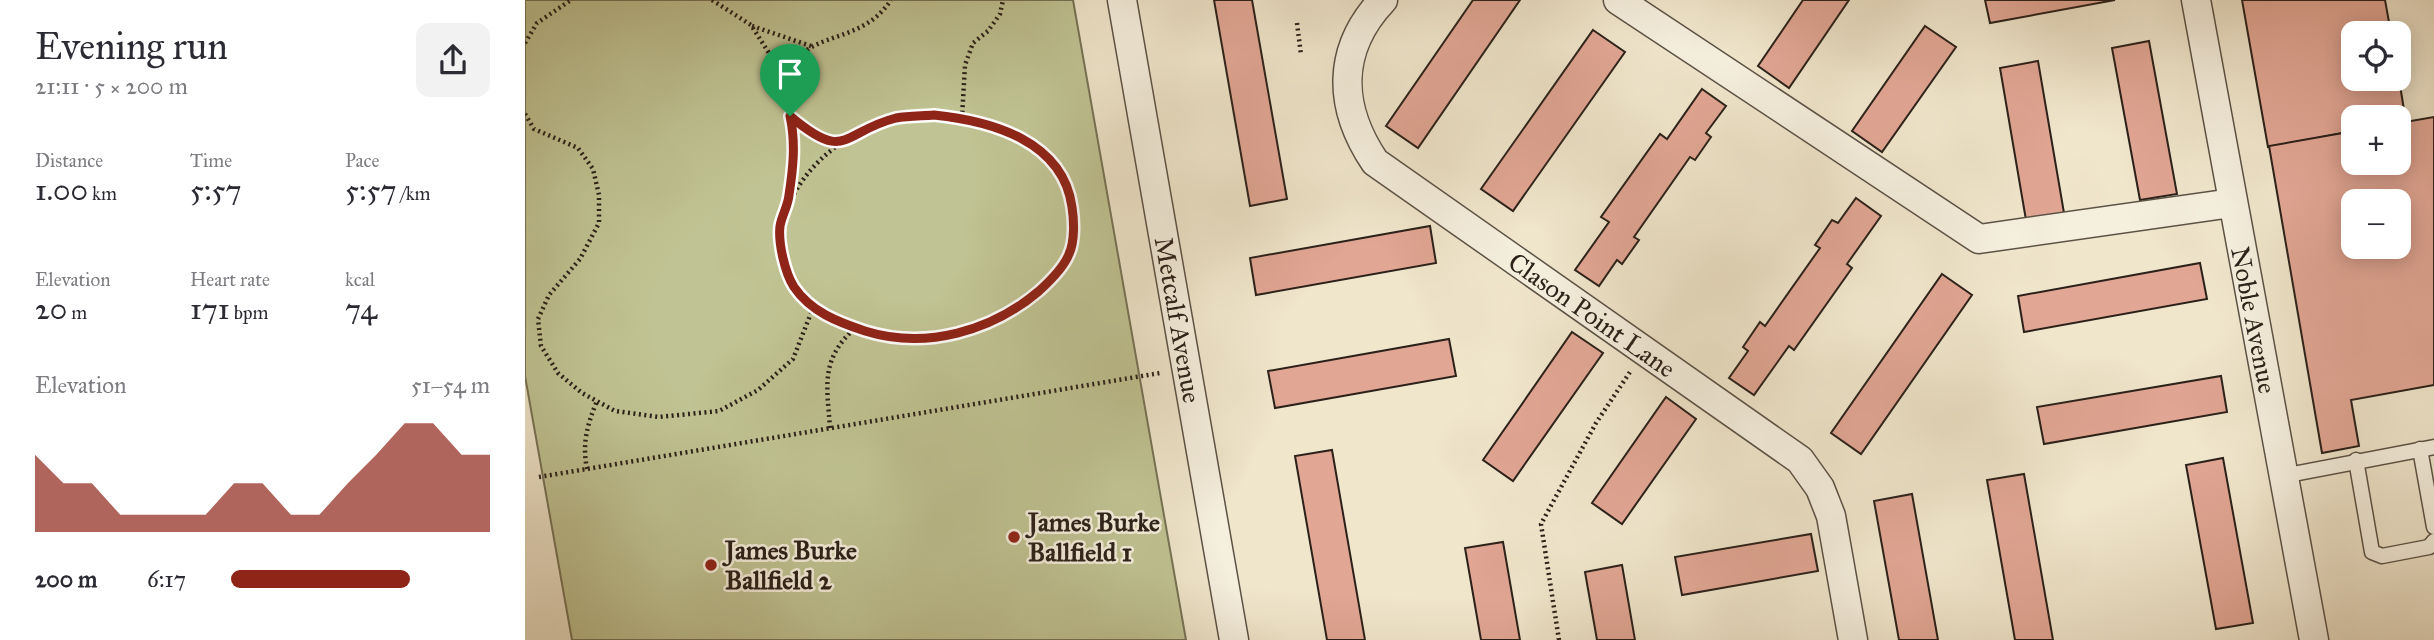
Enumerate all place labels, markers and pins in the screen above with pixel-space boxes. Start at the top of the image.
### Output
pin [760,44,820,116]
place label: James Burke Ballfield 1 [1025,506,1160,568]
marker: James Burke Ballfield 1 [1006,529,1022,545]
place label: James Burke Ballfield 2 [722,534,857,596]
marker: James Burke Ballfield 2 [703,557,719,573]

